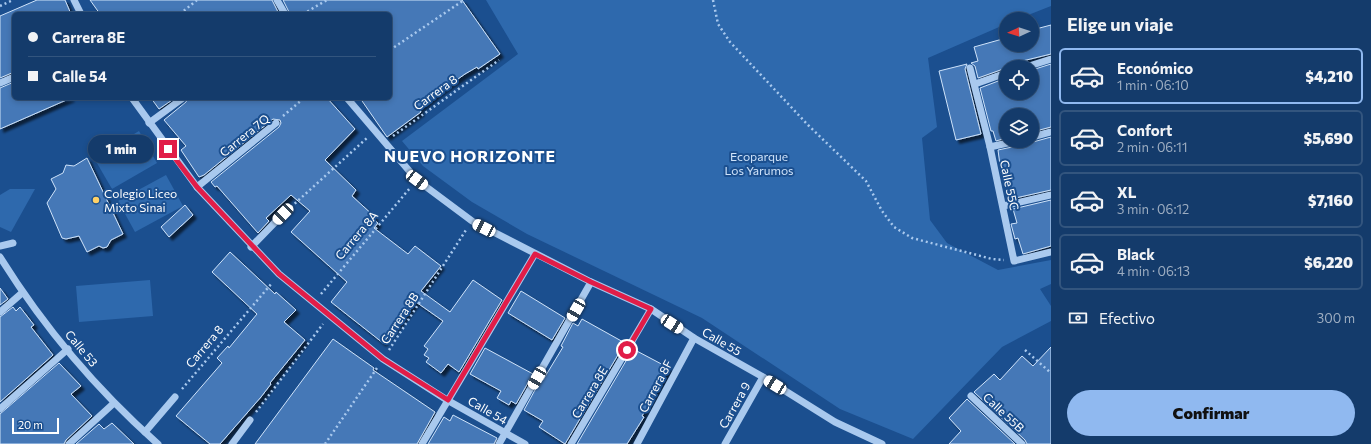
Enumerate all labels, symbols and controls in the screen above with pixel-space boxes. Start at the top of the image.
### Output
north arrow [999,12,1039,52]
map controls [999,12,1039,148]
text: Elige un viaje [1067,13,1173,35]
text: Carrera 8E [52,28,125,46]
icon: car [1069,58,1105,94]
text: Económico [1117,59,1193,77]
button: locate [999,60,1039,100]
text: Calle 54 [52,67,107,85]
text: $4,210 [1305,67,1353,85]
street label: Carrera 8 [410,71,460,113]
text: 1 min · 06:10 [1117,77,1189,93]
button: layers [999,108,1039,148]
street label: Carrera 7Q [216,111,272,159]
icon: car [1069,120,1105,156]
text: Confort [1117,121,1172,139]
text: $5,690 [1303,129,1353,147]
callout: 1 min [88,135,154,163]
text: 2 min · 06:11 [1117,139,1187,155]
route end [159,140,177,158]
text: 1 min [105,141,137,157]
district label: NUEVO HORIZONTE [384,146,556,165]
park label: Ecoparque Los Yarumos [724,149,794,177]
street label: Calle 55C [998,158,1022,212]
car [404,168,430,192]
icon: car [1069,182,1105,218]
text: XL [1117,183,1136,201]
place label: Colegio Liceo Mixto Sinai [104,186,177,214]
text: $7,160 [1308,191,1353,209]
marker: Colegio Liceo Mixto Sinai [91,195,101,205]
car [270,201,296,227]
text: 3 min · 06:12 [1117,201,1189,217]
street label: Carrera 8A [332,208,380,262]
car [471,217,497,239]
icon: car [1069,244,1105,280]
text: Black [1117,245,1155,263]
text: $6,220 [1304,253,1353,271]
text: 4 min · 06:13 [1117,263,1190,279]
street label: Carrera 8B [377,289,421,346]
car [565,297,587,323]
icon: cash [1067,307,1089,329]
text: Efectivo [1099,309,1155,327]
text: 300 m [1317,310,1355,326]
car [659,312,685,336]
street label: Carrera 8 [182,322,226,370]
street label: Calle 55 [700,324,744,358]
street label: Calle 53 [63,327,101,369]
route start [618,341,636,359]
street label: Carrera 8F [635,357,675,415]
street label: Carrera 8E [568,364,610,420]
car [526,365,548,391]
car [762,374,788,396]
street label: Carrera 9 [716,379,752,431]
street label: Calle 55B [981,390,1028,435]
button: Confirmar [1067,390,1355,436]
street label: Calle 54 [466,393,510,427]
scale bar [12,416,59,435]
text: 20 m [18,418,43,431]

